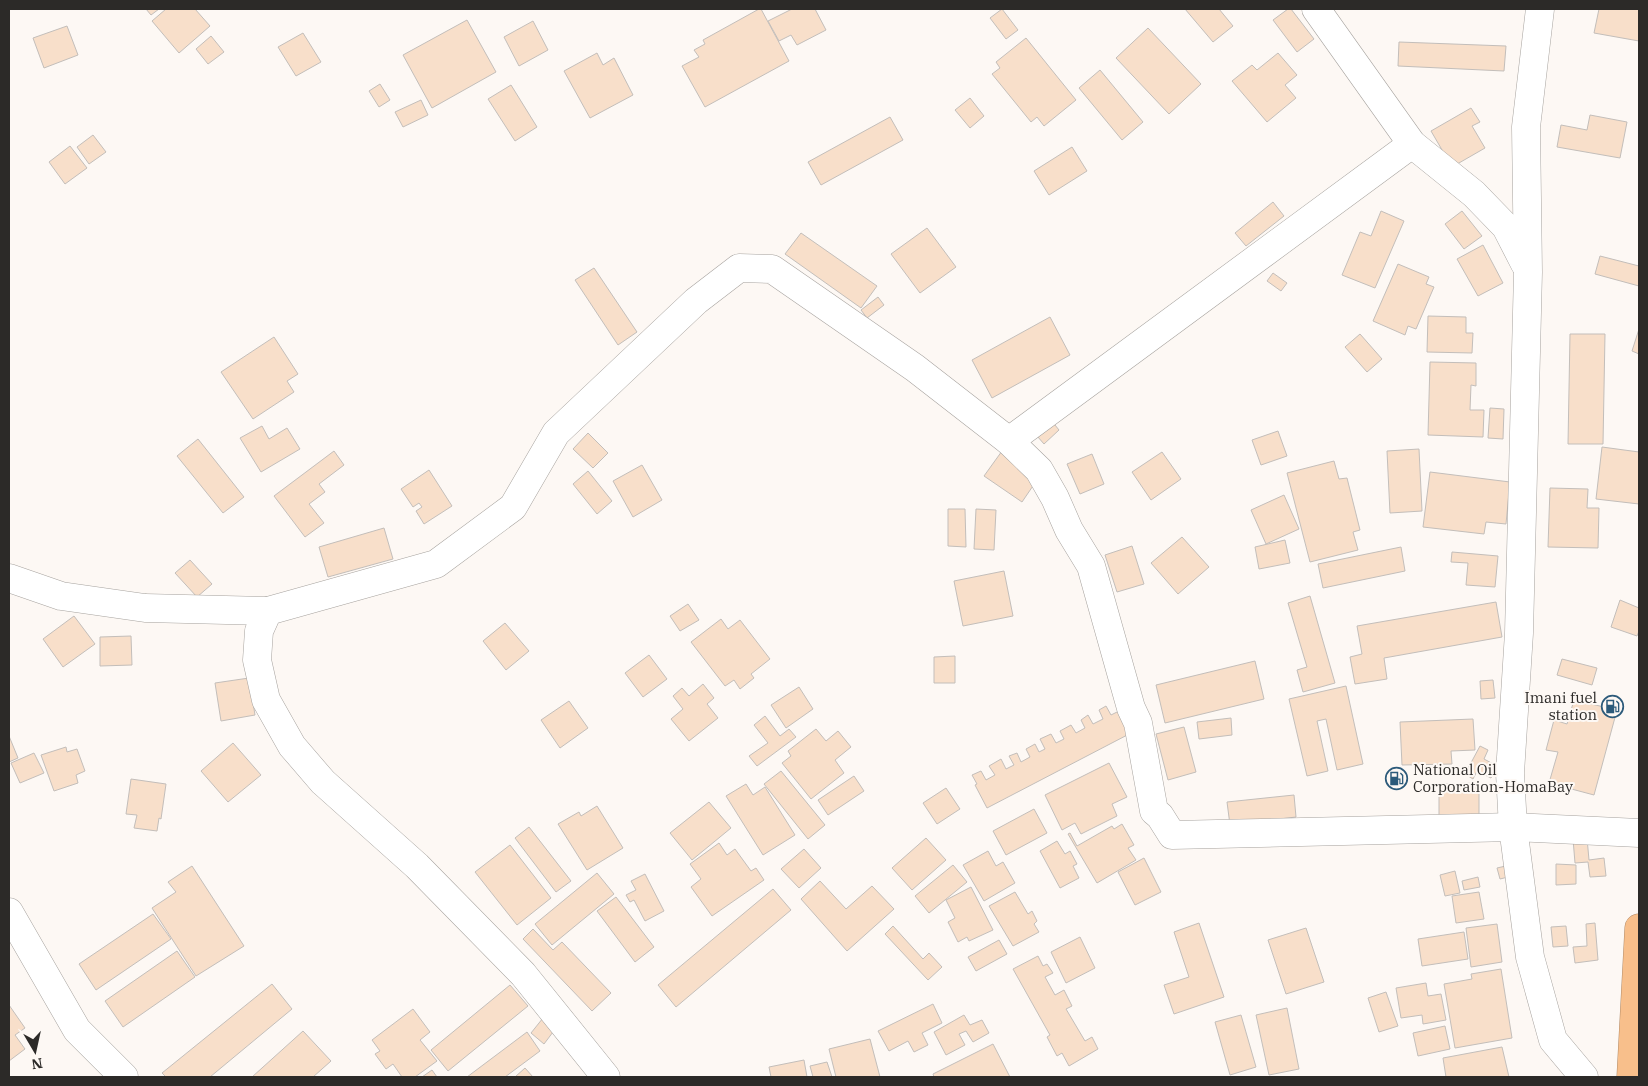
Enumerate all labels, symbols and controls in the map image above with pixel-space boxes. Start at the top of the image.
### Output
place label: Imani fuel station [1525,688,1597,724]
fuel station icon: Imani fuel station [1601,694,1625,718]
place label: National Oil Corporation-HomaBay [1413,760,1573,796]
fuel station icon: National Oil Corporation-HomaBay [1385,766,1409,790]
north arrow [10,1026,60,1076]
text: N [30,1054,44,1074]

